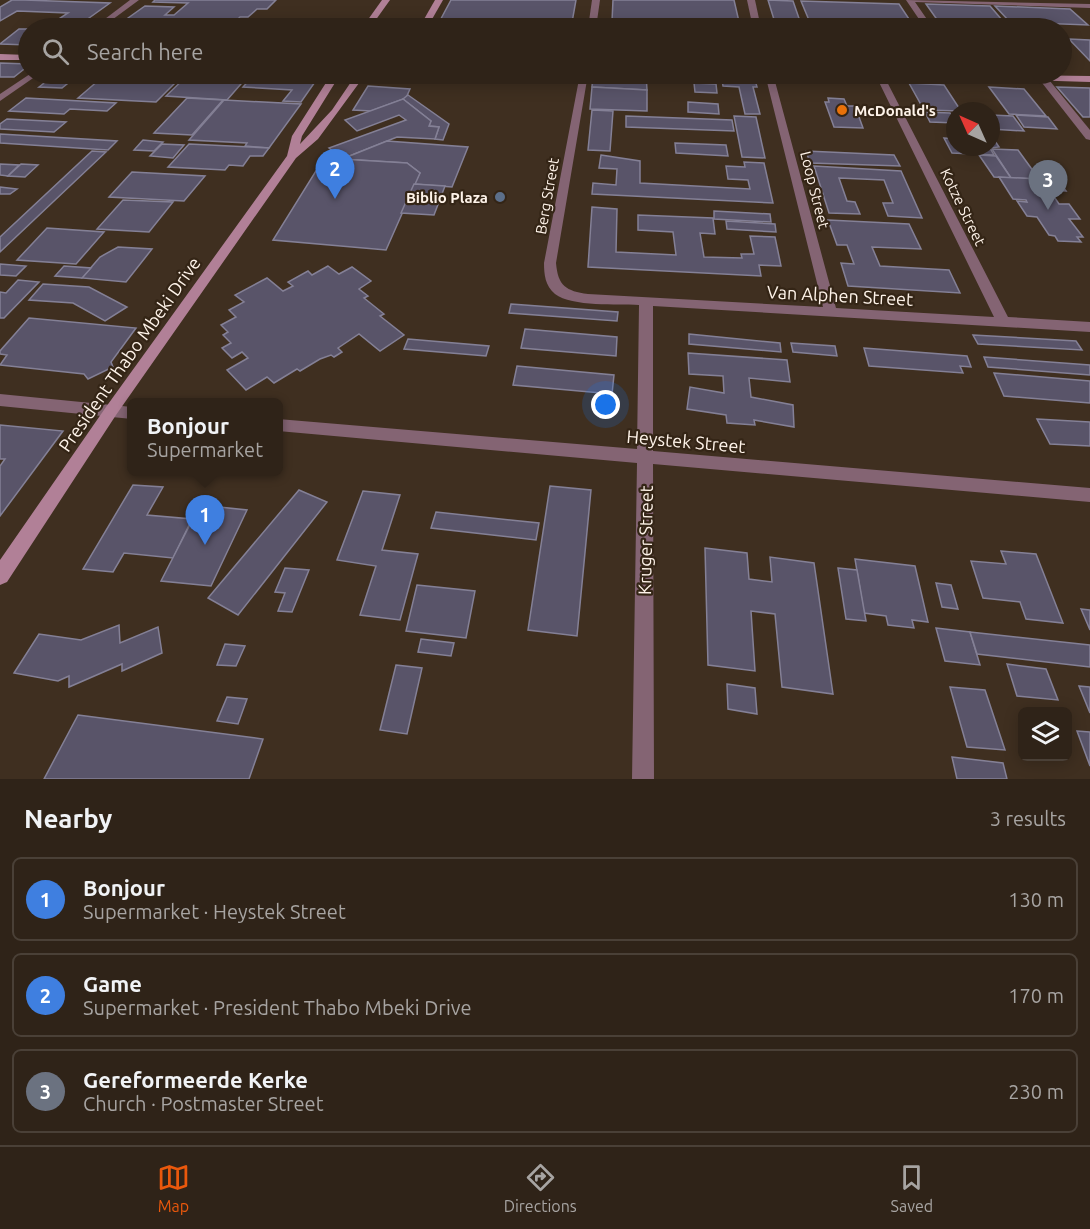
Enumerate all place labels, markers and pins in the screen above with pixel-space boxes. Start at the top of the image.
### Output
place label: McDonald's [854,102,936,119]
marker: McDonald's [835,103,849,117]
pin: 2 [316,150,354,199]
pin: 3 [1028,160,1068,210]
place label: Biblio Plaza [406,189,488,206]
marker: Biblio Plaza [493,190,507,204]
pin: 1 [186,496,224,545]

